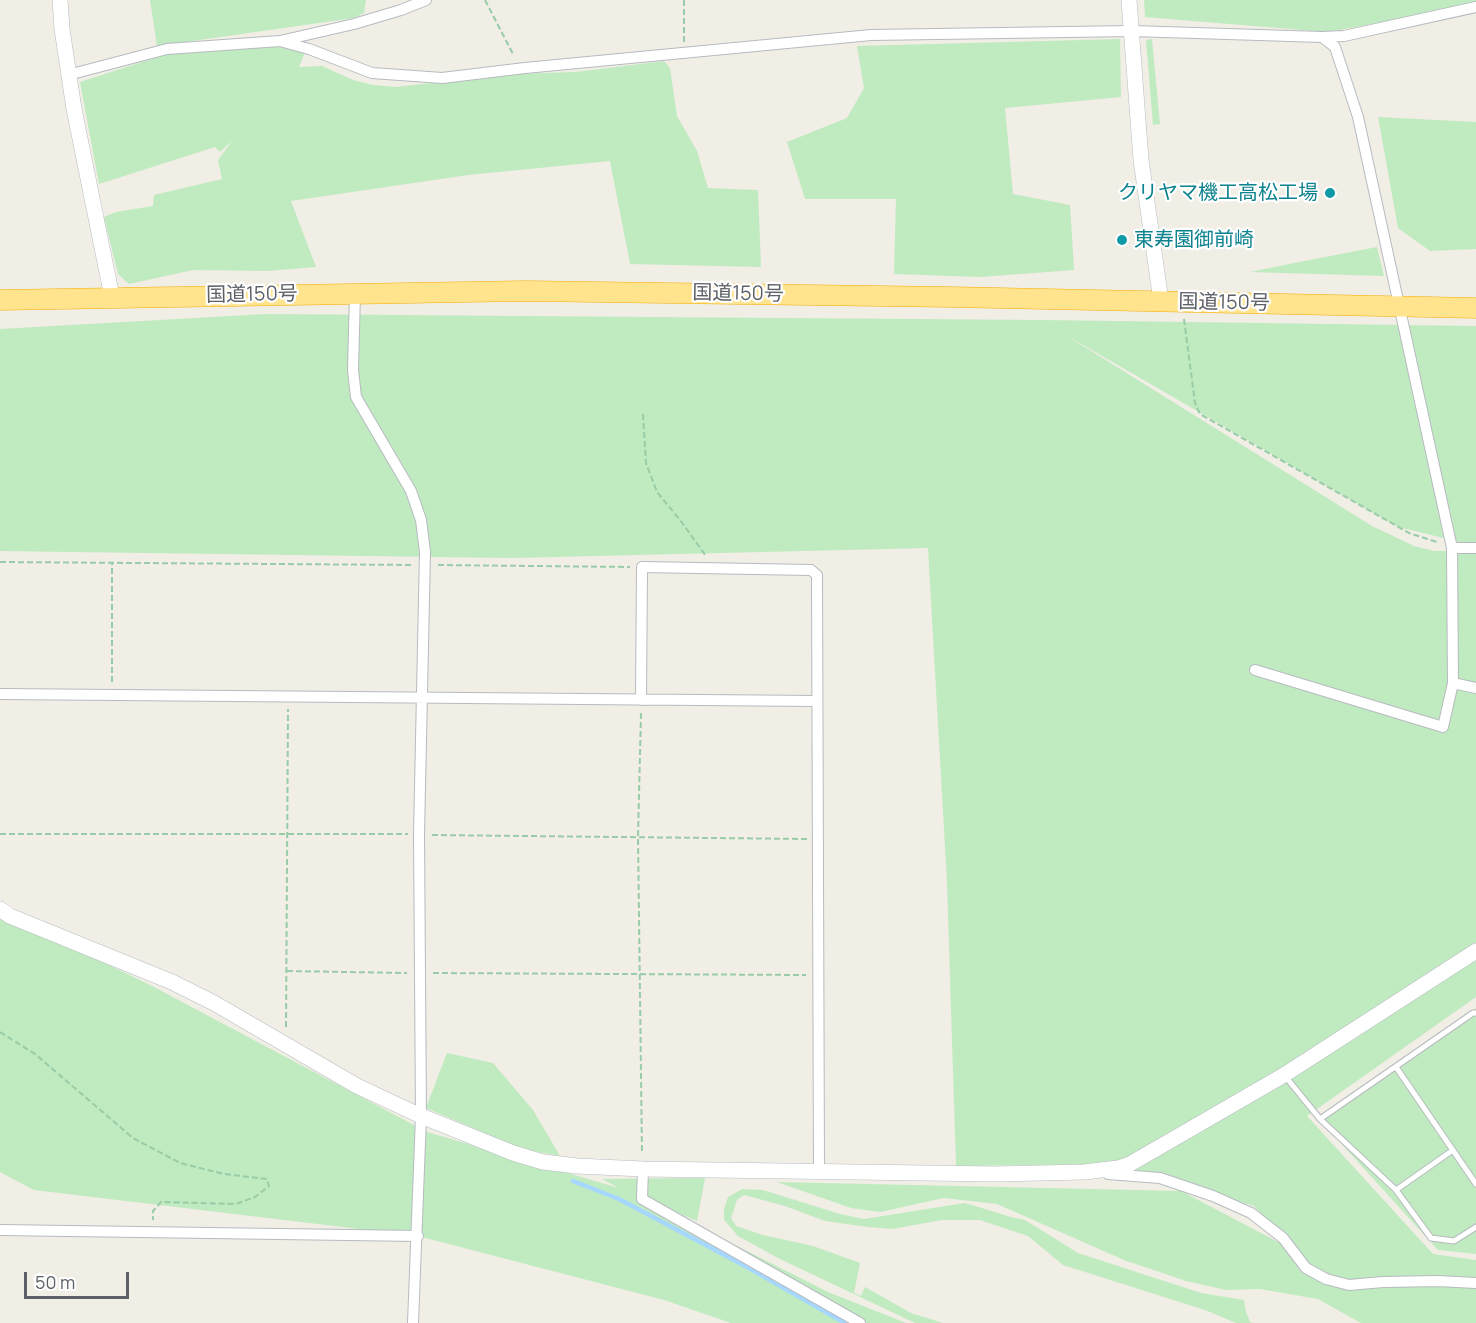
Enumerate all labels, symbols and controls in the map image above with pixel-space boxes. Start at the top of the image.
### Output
place label: クリヤマ機工高松工場 [1118,181,1318,205]
marker: クリヤマ機工高松工場 [1323,186,1337,200]
place label: 東寿園御前崎 [1134,228,1254,252]
marker: 東寿園御前崎 [1115,233,1129,247]
street label: 国道150号 [692,281,784,307]
street label: 国道150号 [206,282,298,308]
street label: 国道150号 [1178,290,1270,316]
scale bar [27,1260,132,1298]
text: 50 m [35,1270,75,1294]

